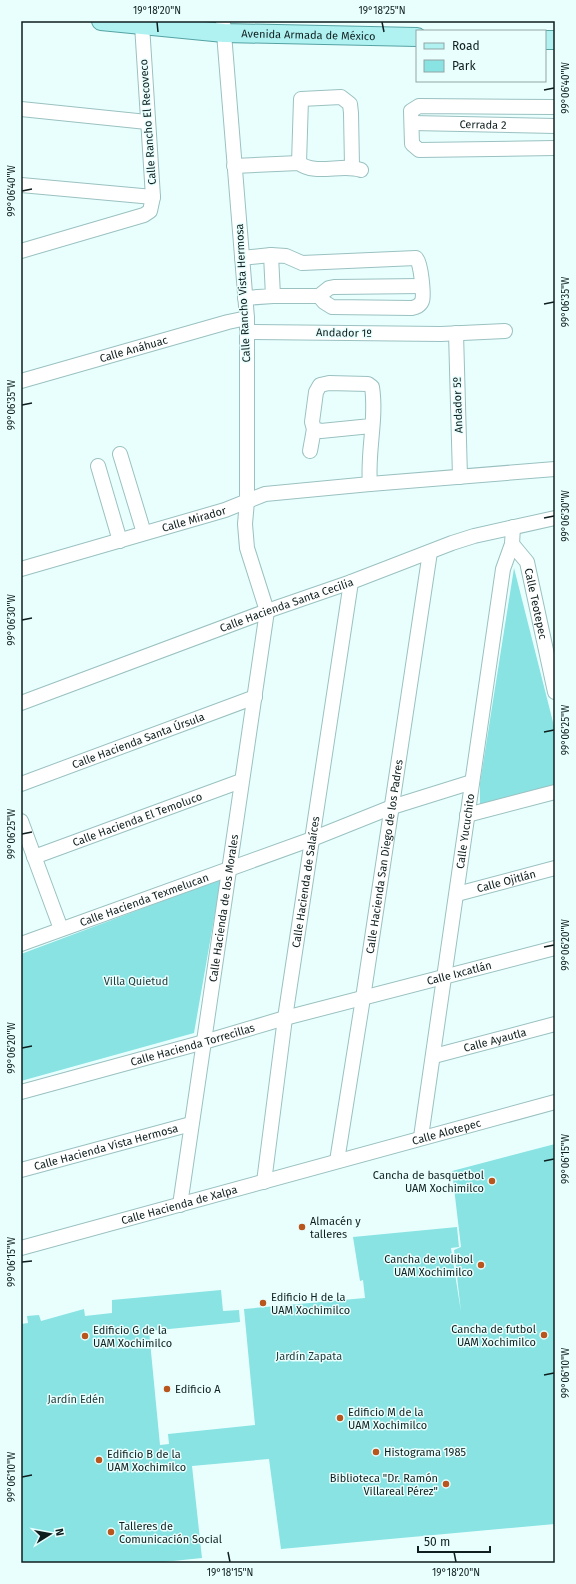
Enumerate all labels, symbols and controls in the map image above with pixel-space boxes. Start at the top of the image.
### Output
text: 19°18'20"N [133,5,181,17]
text: 19°18'25"N [358,5,406,17]
street label: Avenida Armada de México [241,27,376,43]
legend [416,30,546,82]
text: Road [452,39,480,53]
street label: Calle Rancho El Recoveco [137,59,159,185]
text: Park [452,59,476,73]
text: 99°06'40"W [560,62,572,114]
street label: Cerrada 2 [459,117,507,131]
text: 99°06'40"W [6,165,18,217]
street label: Calle Rancho Vista Hermosa [233,223,253,363]
text: 99°06'35"W [560,276,572,327]
street label: Andador 1º [316,326,372,340]
street label: Calle Anáhuac [98,333,169,365]
street label: Andador 5º [451,377,465,433]
text: 99°06'35"W [6,379,18,430]
text: 99°06'30"W [560,490,572,542]
street label: Calle Mirador [160,503,228,534]
street label: Calle Teotepec [522,567,550,640]
street label: Calle Hacienda Santa Cecilia [218,575,355,635]
text: 99°06'30"W [6,594,18,646]
text: 99°06'25"W [560,704,572,755]
street label: Calle Hacienda Santa Úrsula [70,710,206,771]
street label: Calle Hacienda San Diego de los Padres [363,759,405,955]
street label: Calle Hacienda El Temoluco [71,789,204,849]
street label: Calle Yucuchito [453,793,477,870]
text: 99°06'25"W [6,808,18,859]
street label: Calle Hacienda de Salaíces [289,815,322,949]
street label: Calle Hacienda de los Morales [206,833,241,983]
street label: Calle Ojitlán [475,867,537,895]
street label: Calle Hacienda Texmelucan [78,870,210,929]
text: 99°06'20"W [560,919,572,971]
street label: Calle Ixcatlán [425,958,493,987]
park label: Villa Quietud [104,975,168,988]
street label: Calle Hacienda Torrecillas [129,1021,256,1068]
text: 99°06'20"W [6,1022,18,1074]
street label: Calle Ayautla [462,1025,528,1054]
street label: Calle Alotepec [411,1116,482,1147]
street label: Calle Hacienda Vista Hermosa [32,1121,180,1173]
text: 99°06'15"W [560,1133,572,1184]
place label: Cancha de basquetbol UAM Xochimilco [373,1169,484,1195]
marker: Cancha de basquetbol UAM Xochimilco [487,1176,497,1186]
street label: Calle Hacienda de Xalpa [120,1183,239,1227]
place label: Almacén y talleres [310,1215,361,1241]
marker: Almacén y talleres [297,1222,307,1232]
text: 99°06'15"W [6,1236,18,1287]
place label: Cancha de volibol UAM Xochimilco [384,1253,473,1279]
marker: Cancha de volibol UAM Xochimilco [476,1260,486,1270]
place label: Edificio H de la UAM Xochimilco [271,1291,350,1317]
marker: Edificio H de la UAM Xochimilco [258,1298,268,1308]
place label: Cancha de futbol UAM Xochimilco [451,1323,536,1349]
place label: Edificio G de la UAM Xochimilco [93,1324,172,1350]
marker: Cancha de futbol UAM Xochimilco [539,1330,549,1340]
marker: Edificio G de la UAM Xochimilco [80,1331,90,1341]
text: 99°06'10"W [560,1347,572,1398]
park label: Jardín Zapata [276,1350,342,1363]
place label: Edificio A [175,1383,221,1396]
marker: Edificio A [162,1384,172,1394]
park label: Jardín Edén [47,1393,105,1406]
place label: Edificio M de la UAM Xochimilco [348,1406,427,1432]
marker: Edificio M de la UAM Xochimilco [335,1413,345,1423]
place label: Histograma 1985 [384,1446,466,1459]
marker: Histograma 1985 [371,1447,381,1457]
place label: Edificio B de la UAM Xochimilco [107,1448,186,1474]
text: 99°06'10"W [6,1451,18,1502]
marker: Edificio B de la UAM Xochimilco [94,1455,104,1465]
place label: Biblioteca "Dr. Ramón Villareal Pérez" [330,1472,438,1498]
marker: Biblioteca "Dr. Ramón Villareal Pérez" [441,1479,451,1489]
north arrow [30,1514,70,1554]
place label: Talleres de Comunicación Social [119,1520,222,1546]
text: N [52,1527,66,1537]
marker: Talleres de Comunicación Social [106,1527,116,1537]
scale bar [418,1528,490,1554]
text: 50 m [424,1535,450,1549]
text: 19°18'15"N [207,1567,253,1579]
text: 19°18'20"N [432,1567,480,1579]

